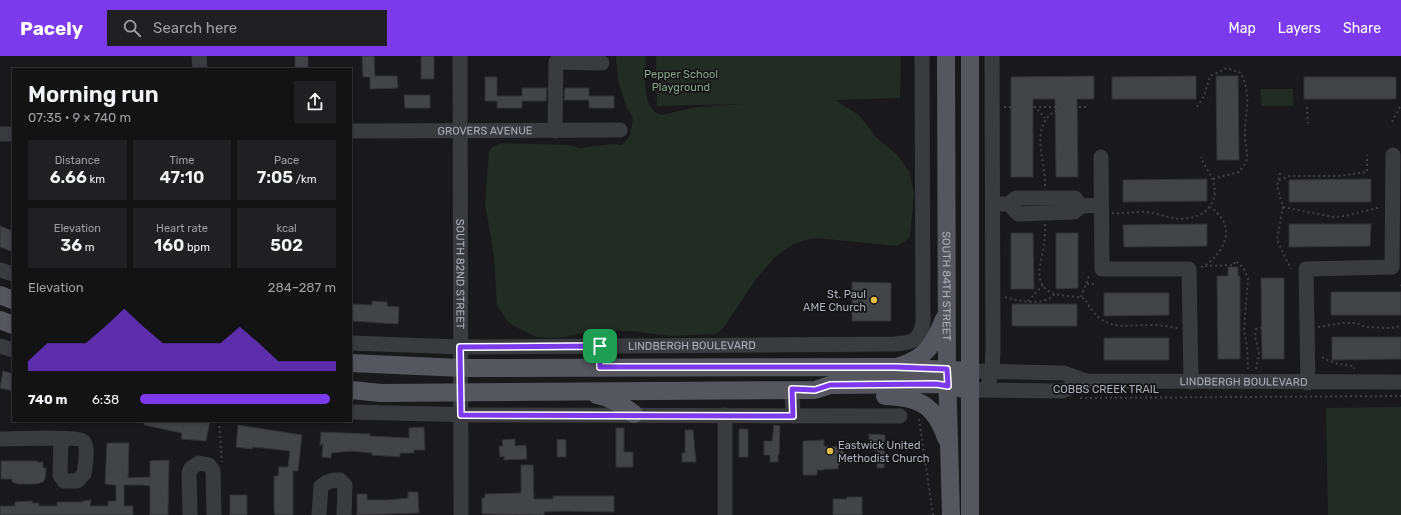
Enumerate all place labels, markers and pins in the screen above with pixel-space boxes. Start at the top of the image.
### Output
place label: St. Paul AME Church [803,288,866,314]
marker: St. Paul AME Church [869,295,879,305]
pin [583,329,617,363]
place label: Eastwick United Methodist Church [838,439,929,465]
marker: Eastwick United Methodist Church [825,446,835,456]

